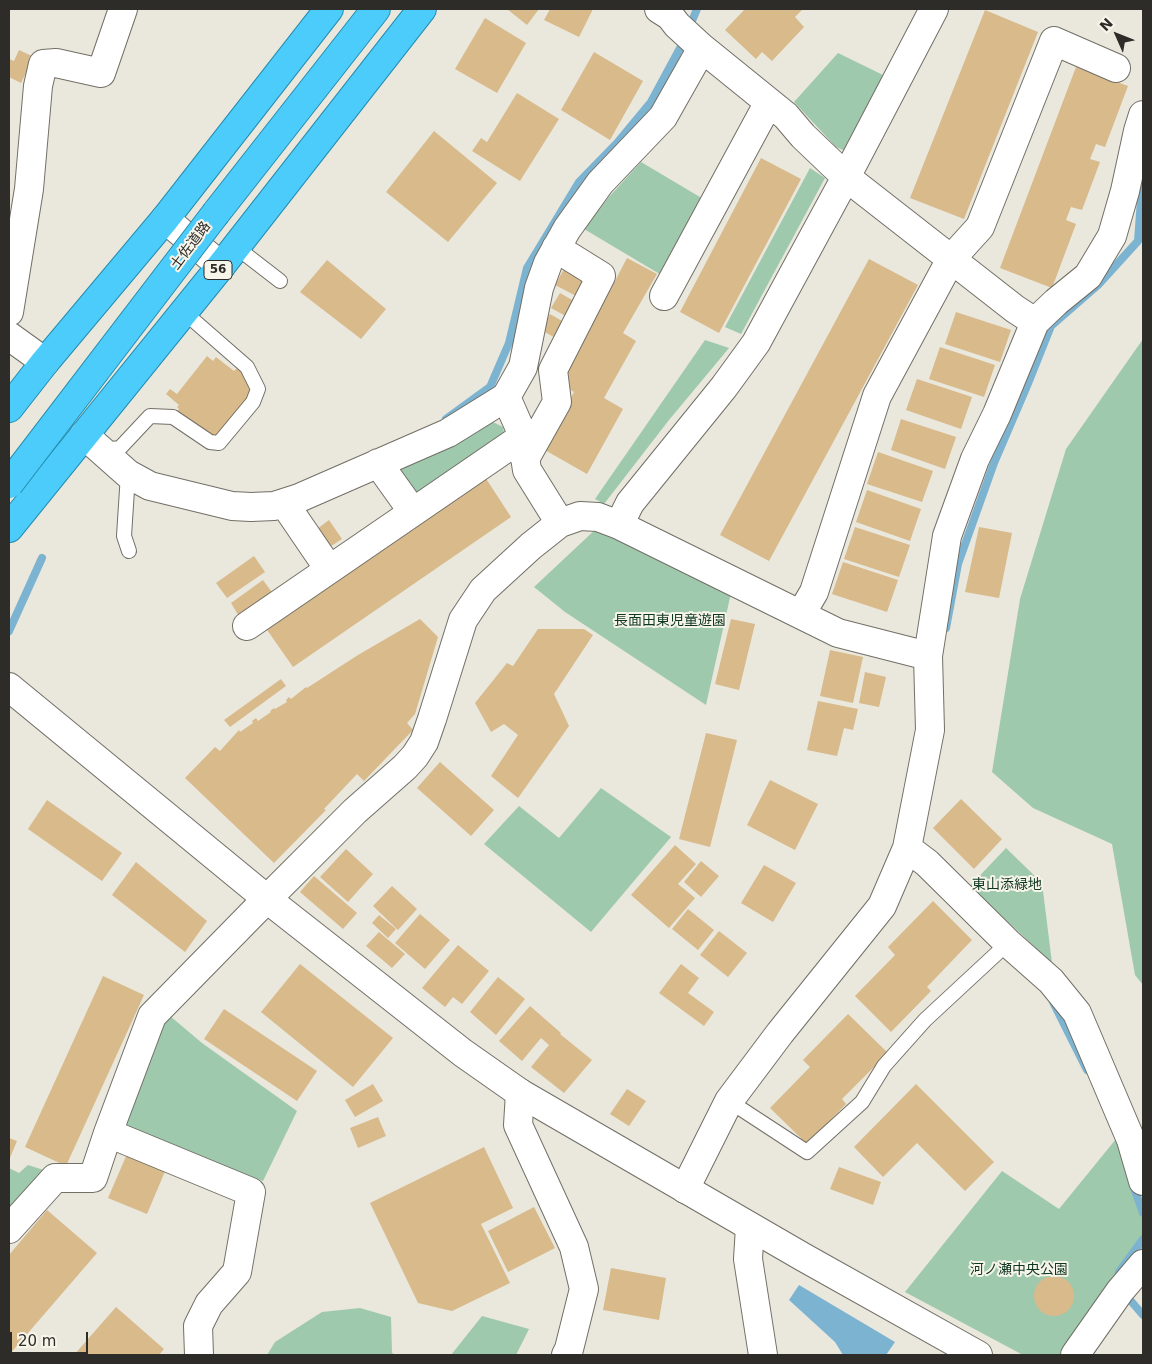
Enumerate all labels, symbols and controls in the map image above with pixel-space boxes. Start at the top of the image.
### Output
north arrow [1092,10,1142,60]
text: N [1096,15,1116,34]
street label: 土佐道路 [167,219,215,273]
road number: 56 [204,260,232,280]
park label: 長面田東児童遊園 [614,613,726,629]
park label: 東山添緑地 [972,877,1042,893]
park label: 河ノ瀬中央公園 [970,1262,1068,1278]
scale bar [12,1322,90,1354]
text: 20 m [18,1332,56,1350]

